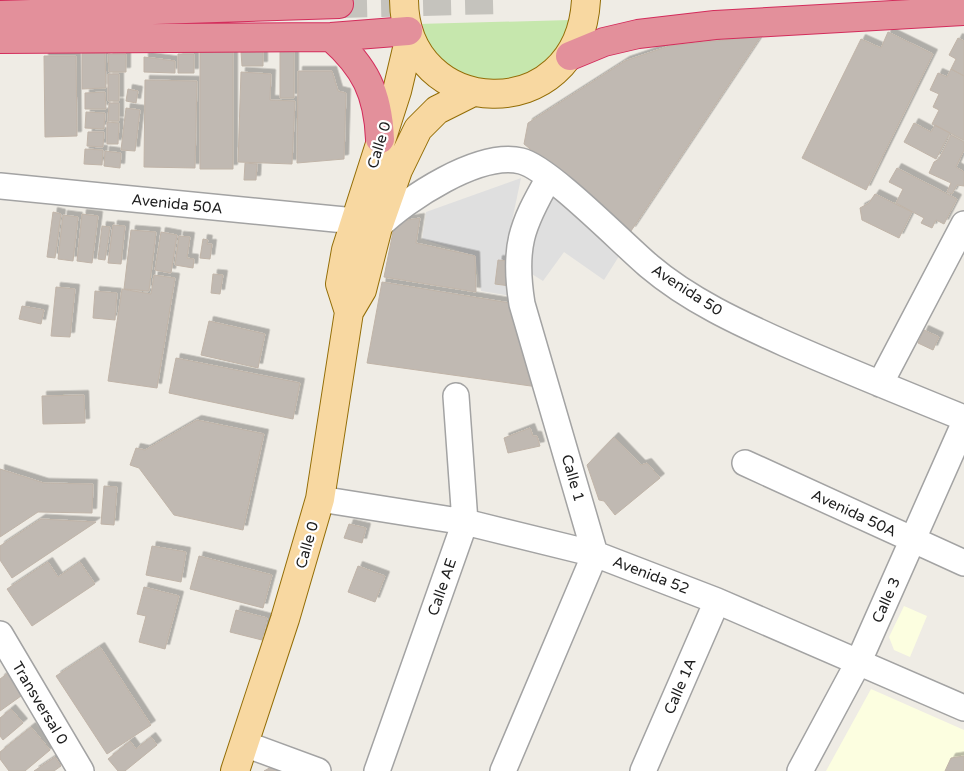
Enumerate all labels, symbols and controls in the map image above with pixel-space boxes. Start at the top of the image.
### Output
street label: Calle 0 [363,119,395,171]
street label: Avenida 50A [130,190,224,218]
street label: Avenida 50 [648,261,726,319]
street label: Calle 1 [558,452,588,504]
street label: Avenida 50A [809,485,899,541]
street label: Calle 0 [292,519,322,571]
street label: Avenida 52 [610,552,692,598]
street label: Calle AE [424,556,460,618]
street label: Calle 3 [868,574,904,626]
street label: Calle 1A [660,655,700,717]
street label: Transversal 0 [8,658,72,748]

